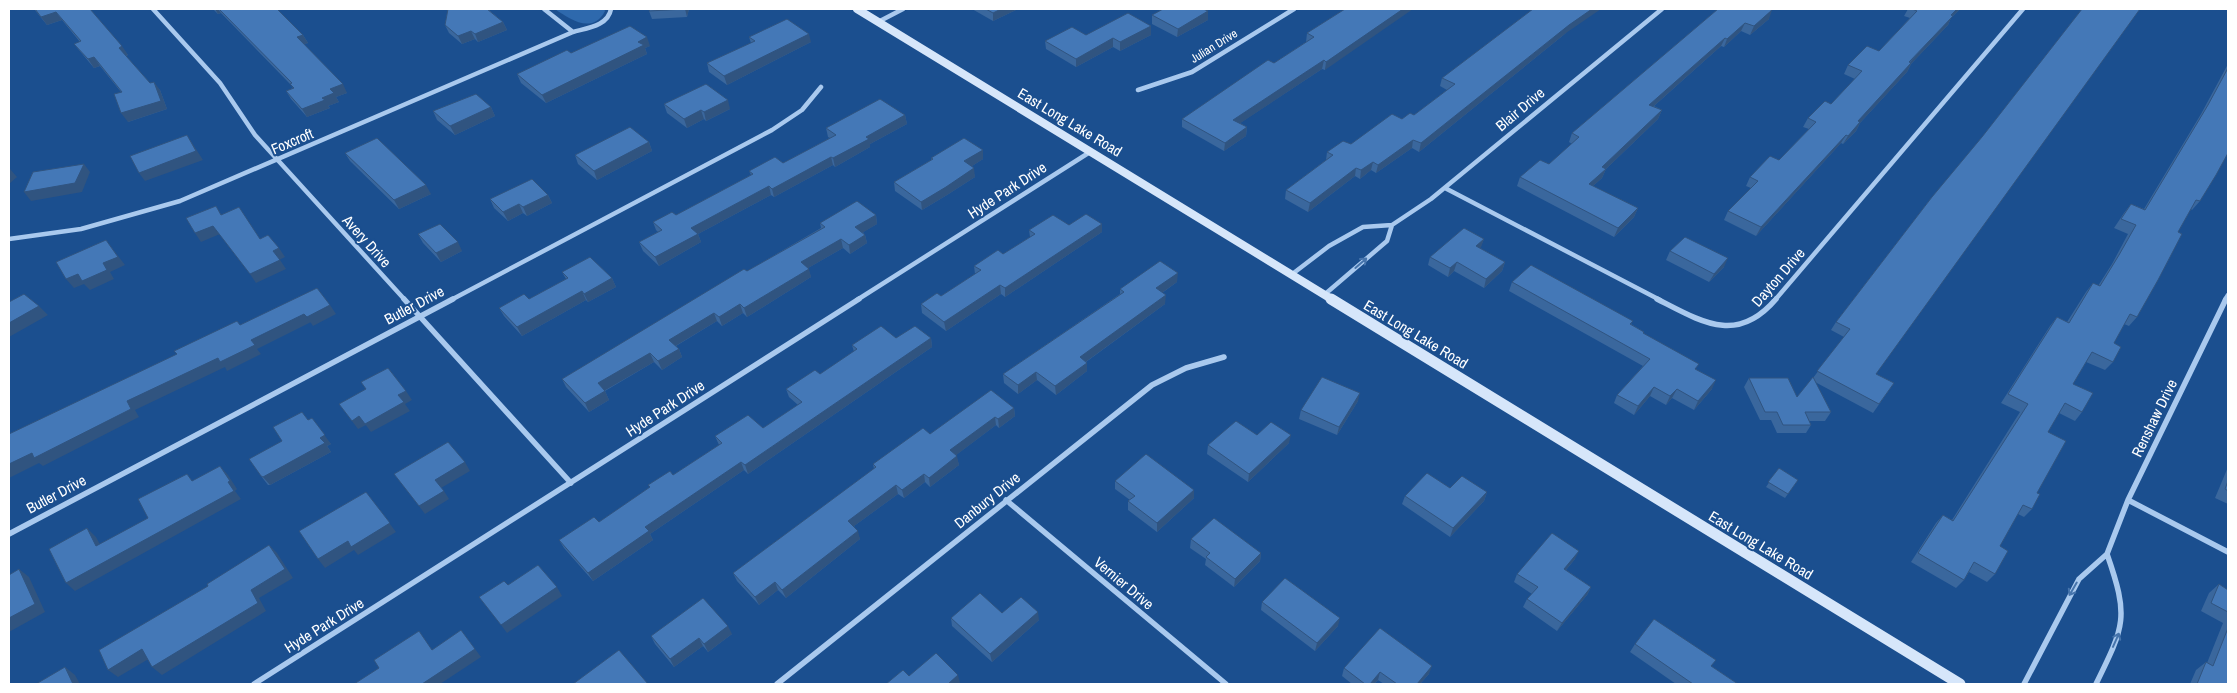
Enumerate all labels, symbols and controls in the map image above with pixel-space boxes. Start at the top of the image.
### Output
street label: Julian Drive [1187,25,1241,67]
street label: Blair Drive [1491,82,1549,136]
street label: East Long Lake Road [1014,83,1126,161]
street label: Foxcroft [268,123,317,159]
street label: Hyde Park Drive [963,157,1051,223]
street label: Avery Drive [337,209,396,272]
street label: Dayton Drive [1747,243,1810,311]
one-way arrow [1355,258,1368,269]
street label: Butler Drive [380,280,448,330]
street label: East Long Lake Road [1360,295,1472,373]
street label: Hyde Park Drive [621,375,709,441]
street label: Renshaw Drive [2126,375,2182,460]
street label: Danbury Drive [950,467,1025,533]
street label: Butler Drive [22,469,90,519]
street label: East Long Lake Road [1705,506,1817,584]
street label: Vernier Drive [1089,552,1159,614]
one-way arrow [2068,582,2078,596]
street label: Hyde Park Drive [280,592,368,658]
one-way arrow [2112,633,2121,648]

